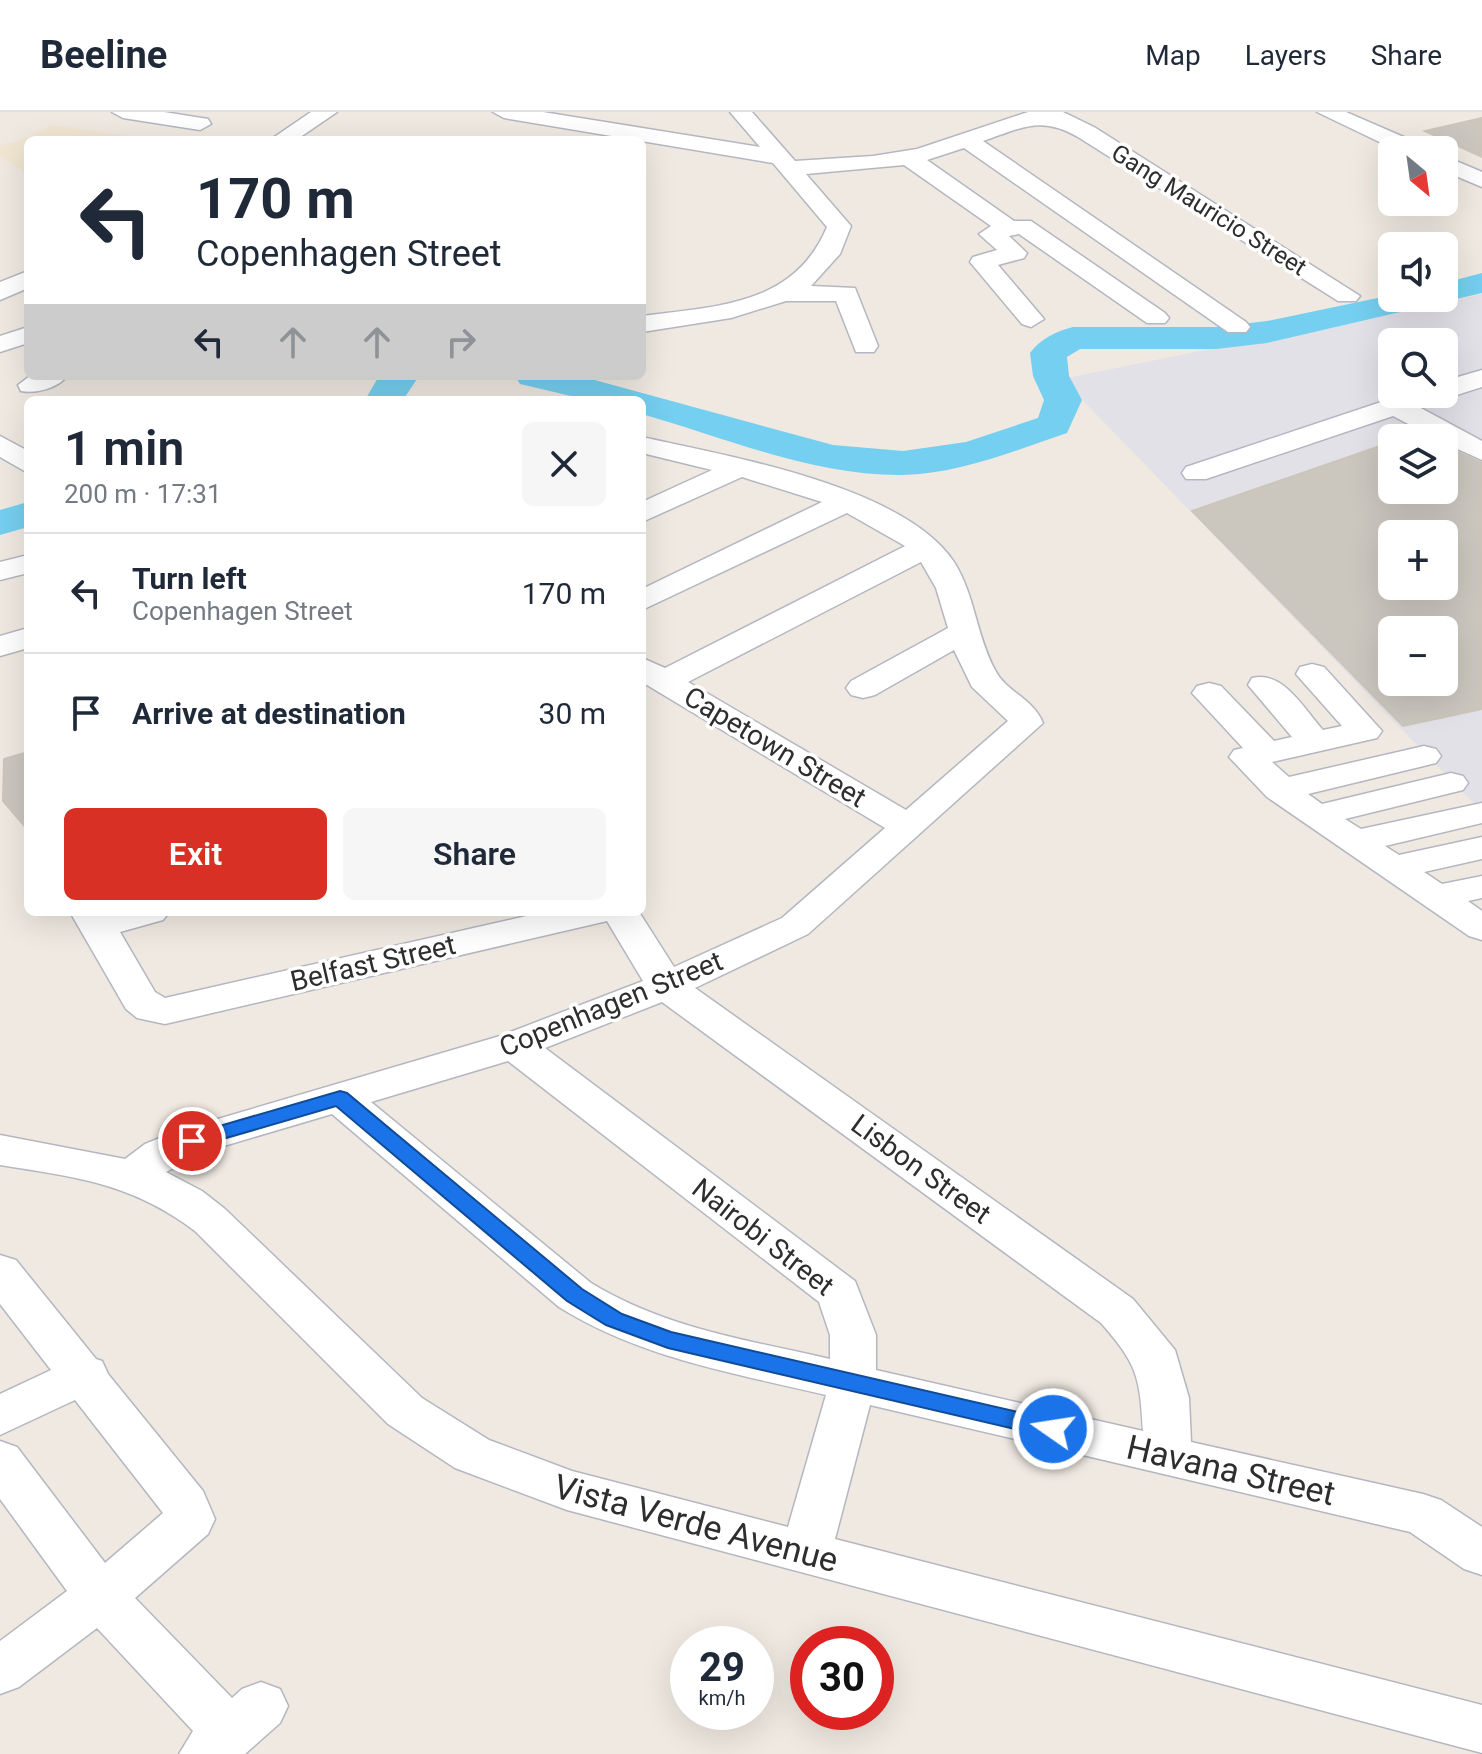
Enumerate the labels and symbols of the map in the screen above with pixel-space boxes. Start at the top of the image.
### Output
north arrow [1378,136,1458,216]
street label: Gang Mauricio Street [1106,139,1312,281]
street label: Capetown Street [678,680,872,814]
street label: Belfast Street [287,928,459,998]
street label: Copenhagen Street [495,944,727,1064]
pin [158,1107,226,1175]
street label: Lisbon Street [845,1107,997,1231]
street label: Nairobi Street [686,1171,840,1303]
position arrow [1011,1387,1095,1471]
street label: Havana Street [1123,1427,1339,1513]
street label: Vista Verde Avenue [550,1466,842,1580]
speed limit sign: 30 [790,1626,894,1730]

